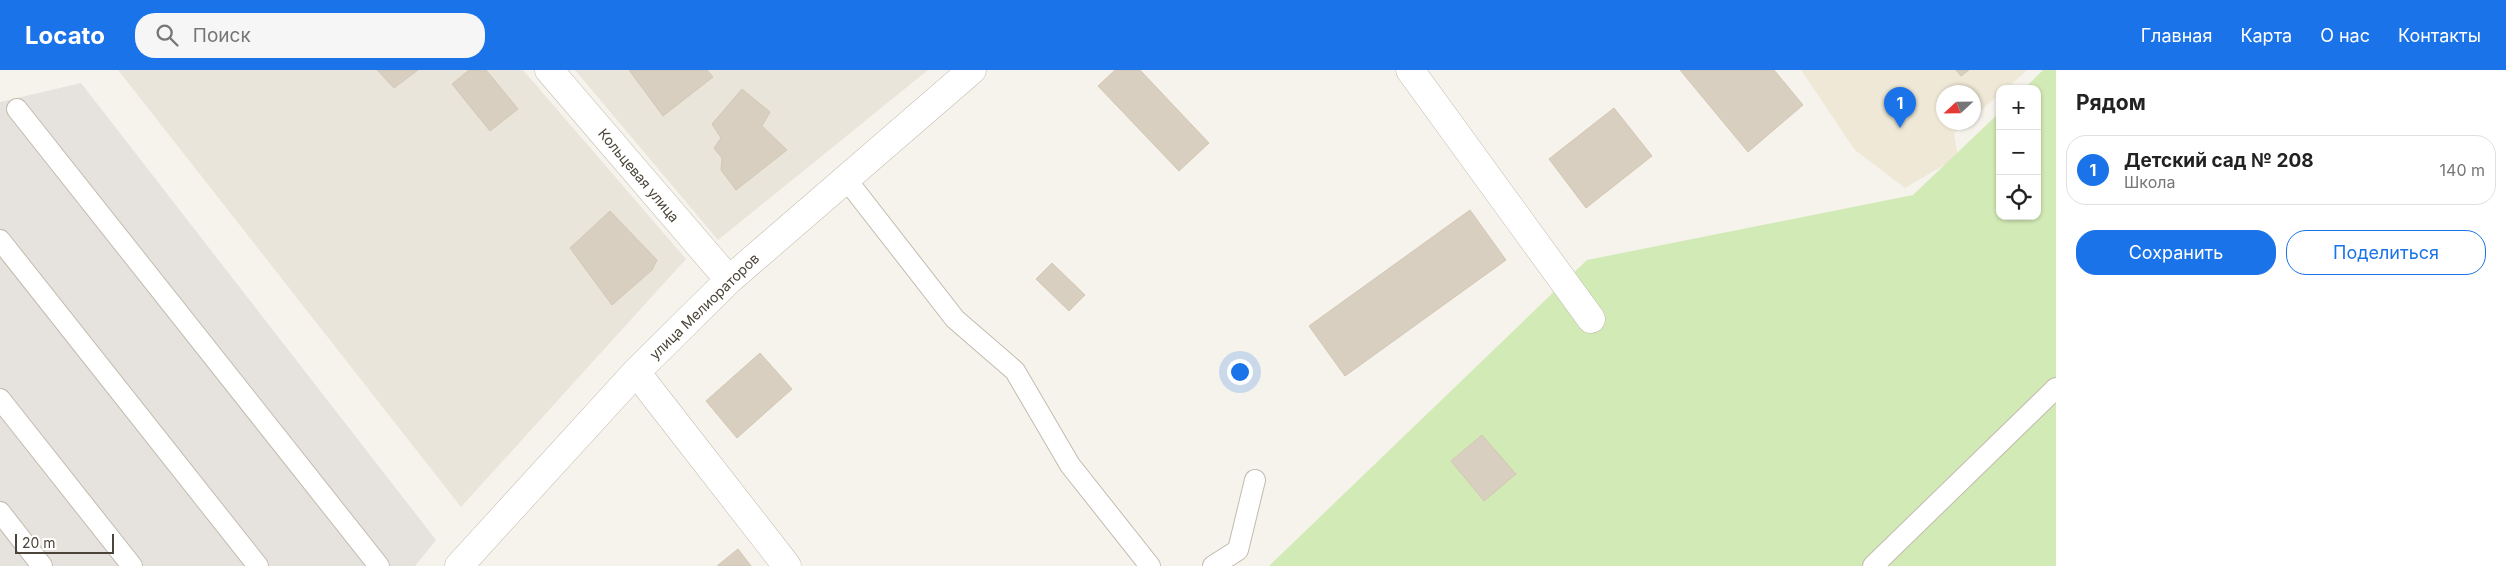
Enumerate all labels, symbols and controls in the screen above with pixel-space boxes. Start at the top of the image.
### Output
search box [135,13,485,58]
text: Locato [25,21,105,50]
icon: search [153,21,181,49]
text: Поиск [193,24,251,47]
text: Главная [2141,25,2212,46]
text: Карта [2240,25,2292,46]
text: О нас [2320,25,2370,46]
text: Контакты [2398,25,2481,46]
north arrow [1936,85,1981,130]
map controls [1996,85,2041,220]
button: + [1996,85,2041,130]
pin: 1 [1884,87,1916,128]
text: Рядом [2076,90,2146,115]
street label: Кольцевая улица [595,125,683,225]
button: − [1996,130,2041,175]
text: Детский сад № 208 [2124,149,2314,172]
text: 1 [2090,160,2096,180]
text: 140 m [2440,160,2485,180]
text: Школа [2124,172,2175,192]
button: locate [1996,175,2041,220]
button: Сохранить [2076,230,2276,275]
button: Поделиться [2286,230,2486,275]
street label: улица Мелиораторов [646,249,762,363]
your location [1227,359,1253,385]
scale bar [15,531,114,554]
text: 20 m [22,534,56,551]

